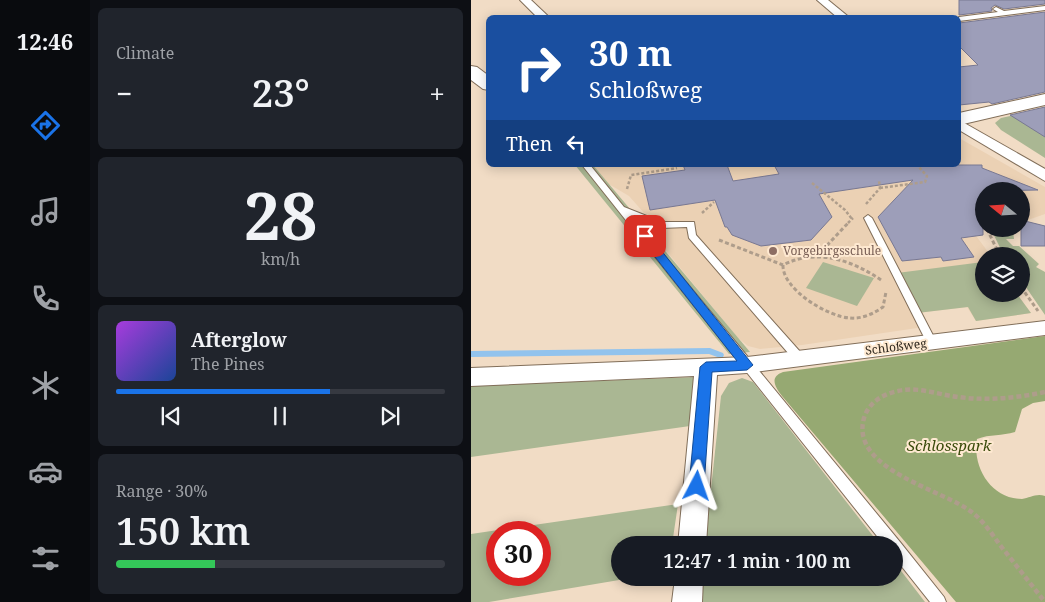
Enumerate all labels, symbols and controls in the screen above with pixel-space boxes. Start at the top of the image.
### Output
text: 12:46 [17,26,73,56]
text: 30 m [589,29,672,76]
icon: right [506,35,571,100]
text: Climate [116,42,174,64]
text: 23° [252,66,310,118]
text: − [116,74,132,112]
text: + [429,74,445,112]
text: Schloßweg [589,74,702,104]
icon: directions [28,108,63,143]
icon: left [562,130,590,158]
text: Then [506,131,552,157]
text: 28 [244,171,317,259]
north arrow [975,182,1030,238]
map controls [975,182,1030,302]
icon: music [28,194,63,229]
pin [624,215,666,257]
icon: arrive [631,222,659,250]
place label: Vorgebirgsschule [783,242,881,259]
marker: Vorgebirgsschule [767,245,779,257]
button: layers [975,247,1030,302]
text: km/h [261,248,300,270]
icon: phone [28,281,63,316]
text: Afterglow [191,327,287,353]
street label: Schloßweg [864,334,928,359]
text: The Pines [191,353,265,375]
icon: climate [28,368,63,403]
icon: previous [157,402,185,430]
icon: pause [266,402,294,430]
icon: next [376,402,404,430]
park label: Schlosspark [907,435,992,455]
icon: car [28,454,63,489]
position arrow [670,459,722,511]
text: Range · 30% [116,480,208,502]
text: 150 km [116,504,250,556]
speed limit sign: 30 [486,521,551,586]
icon: filters [28,541,63,576]
text: 12:47 · 1 min · 100 m [663,548,851,574]

